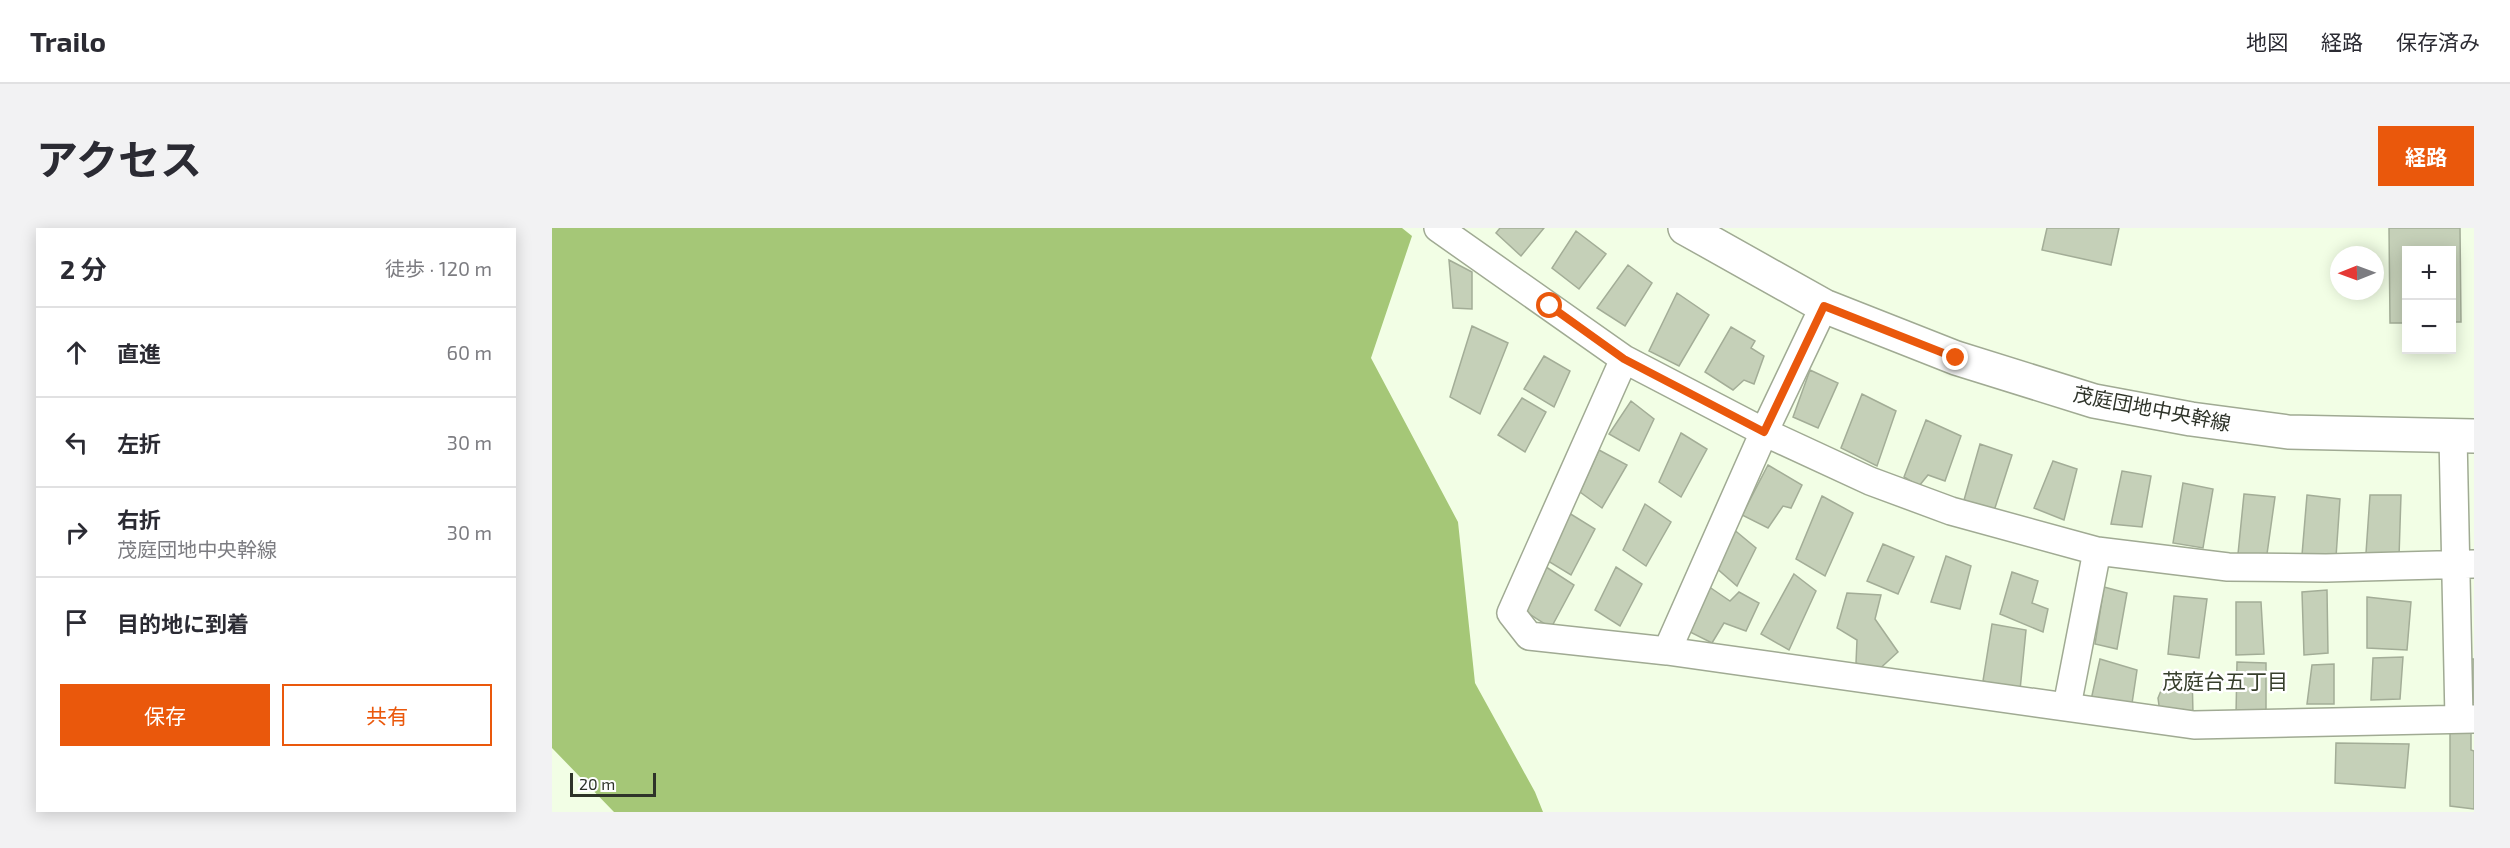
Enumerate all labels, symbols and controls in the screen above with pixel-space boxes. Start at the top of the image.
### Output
text: Trailo [30,24,106,58]
text: 地図 [2246,29,2288,54]
text: 経路 [2321,29,2363,54]
text: 保存済み [2396,29,2480,54]
button: 経路 [2378,126,2474,186]
text: アクセス [36,133,202,183]
north arrow [2330,246,2384,300]
map controls [2402,246,2456,354]
button: + [2402,246,2456,300]
text: 2 分 [60,253,107,284]
text: 徒歩 · 120 m [385,256,492,280]
route start [1536,292,1562,318]
button: − [2402,300,2456,354]
icon: ahead [60,336,93,369]
text: 直進 [117,340,161,366]
text: 60 m [447,340,492,364]
route end [1942,344,1968,370]
street label: 茂庭団地中央幹線 [2071,381,2233,435]
icon: left [60,426,93,459]
text: 左折 [117,430,161,456]
text: 30 m [447,430,492,454]
text: 右折 [117,506,161,532]
icon: right [60,516,93,549]
text: 30 m [447,520,492,544]
text: 茂庭団地中央幹線 [117,537,277,561]
icon: arrive [60,606,93,639]
text: 目的地に到着 [117,610,249,636]
district label: 茂庭台五丁目 [2162,668,2288,693]
button: 保存 [60,684,270,746]
button: 共有 [282,684,492,746]
scale bar [570,770,656,798]
text: 20 m [579,774,615,793]

